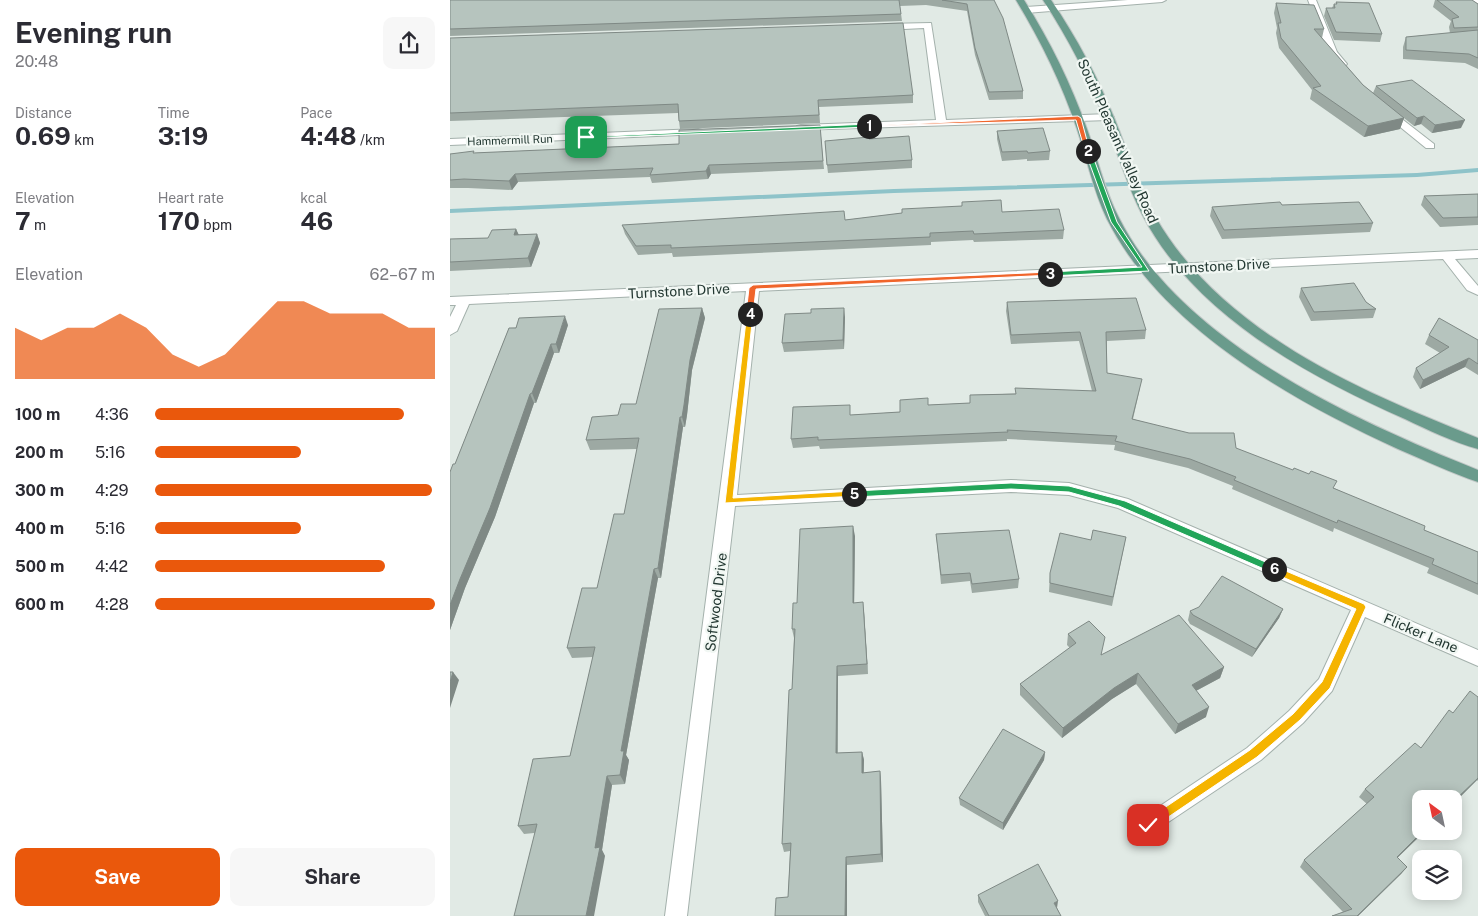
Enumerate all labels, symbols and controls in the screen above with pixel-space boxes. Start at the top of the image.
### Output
text: Evening run [15,16,172,49]
button: share [383,17,435,69]
text: 20:48 [15,52,58,71]
street label: South Pleasant Valley Road [1074,56,1162,226]
text: Distance [15,105,72,121]
text: Time [158,105,190,121]
text: Pace [300,105,332,121]
pin: 1 [856,114,882,138]
pin [565,116,607,158]
text: 1 [867,118,873,134]
text: 0.69 [15,121,71,151]
text: 3:19 [158,121,208,151]
text: 4:48 [300,121,357,151]
icon: arrive [572,123,600,151]
text: km [71,132,94,148]
text: /km [357,132,385,148]
street label: Hammermill Run [467,133,553,147]
pin: 2 [1076,138,1100,164]
text: 2 [1084,143,1093,159]
text: Elevation [15,190,74,206]
text: Heart rate [158,190,224,206]
text: kcal [300,190,327,206]
text: 7 [15,206,31,236]
text: 170 [158,206,200,236]
text: 46 [300,206,333,236]
text: m [31,217,46,233]
text: bpm [200,217,232,233]
street label: Turnstone Drive [1168,255,1270,277]
pin: 3 [1038,262,1062,286]
text: Elevation [15,265,83,284]
text: 62–67 m [370,265,435,284]
text: 3 [1046,266,1055,282]
street label: Turnstone Drive [628,280,730,302]
pin: 4 [738,302,762,326]
text: 4 [746,306,755,322]
text: 100 m [15,405,60,424]
text: 4:36 [95,405,129,424]
text: 200 m [15,443,64,462]
text: 5:16 [95,443,125,462]
text: 300 m [15,481,64,500]
text: 4:29 [95,481,129,500]
pin: 5 [842,482,866,506]
text: 5 [850,486,859,502]
text: 400 m [15,519,64,538]
text: 5:16 [95,519,125,538]
street label: Softwood Drive [702,552,730,652]
pin: 6 [1262,556,1286,582]
text: 500 m [15,557,64,576]
text: 4:42 [95,557,128,576]
text: 6 [1270,561,1279,577]
text: 600 m [15,595,64,614]
text: 4:28 [95,595,129,614]
street label: Flicker Lane [1381,610,1461,656]
north arrow [1412,790,1462,840]
map controls [1412,790,1462,900]
pin [1127,804,1169,846]
icon: check [1134,811,1162,839]
button: Save [15,848,220,906]
button: Share [230,848,435,906]
button: layers [1412,850,1462,900]

